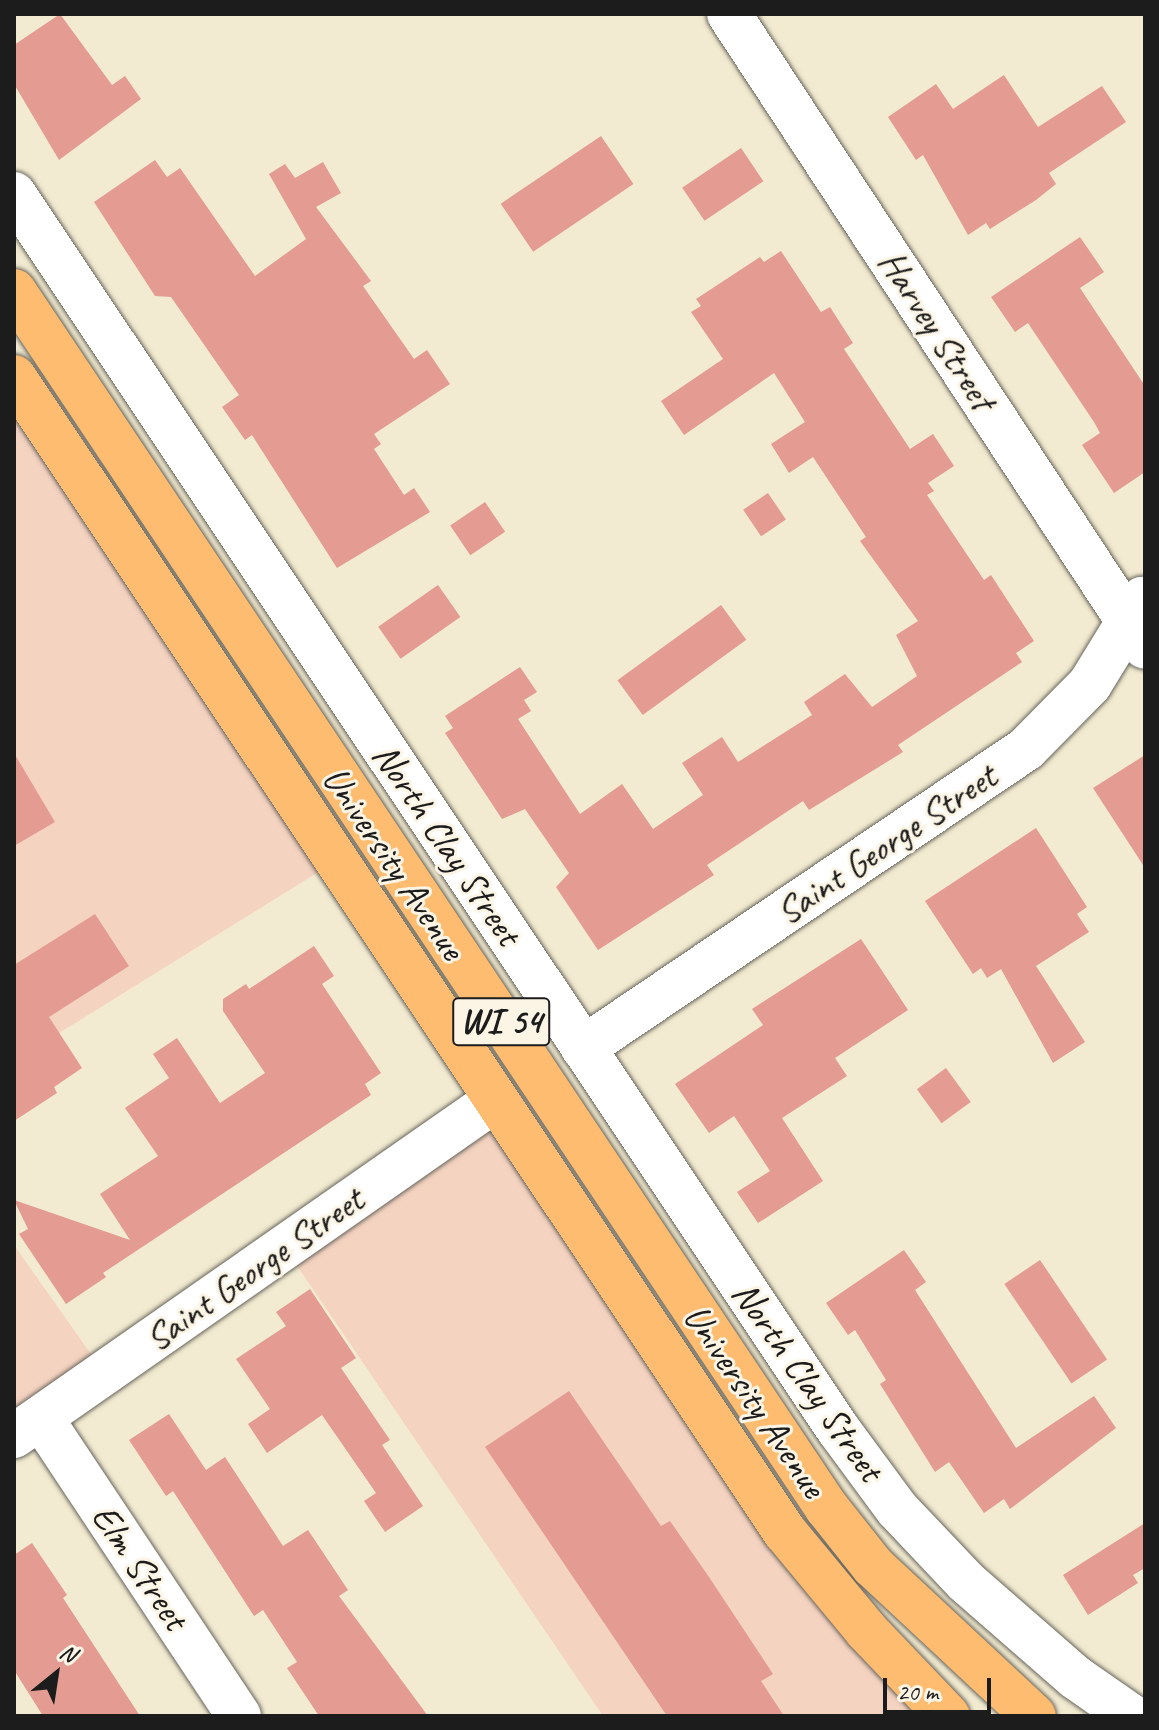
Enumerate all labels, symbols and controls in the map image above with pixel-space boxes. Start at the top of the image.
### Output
street label: Harvey Street [868,241,1006,419]
street label: North Clay Street [362,734,532,954]
street label: Saint George Street [767,753,1005,935]
street label: University Avenue [313,758,475,968]
road number: WI 54 [451,990,551,1054]
street label: Saint George Street [136,1177,372,1361]
street label: North Clay Street [722,1272,894,1490]
street label: University Avenue [674,1296,836,1506]
street label: Elm Street [81,1495,199,1639]
north arrow [16,1634,96,1714]
text: N [55,1638,81,1669]
scale bar [887,1662,995,1712]
text: 20 m [897,1677,938,1707]

